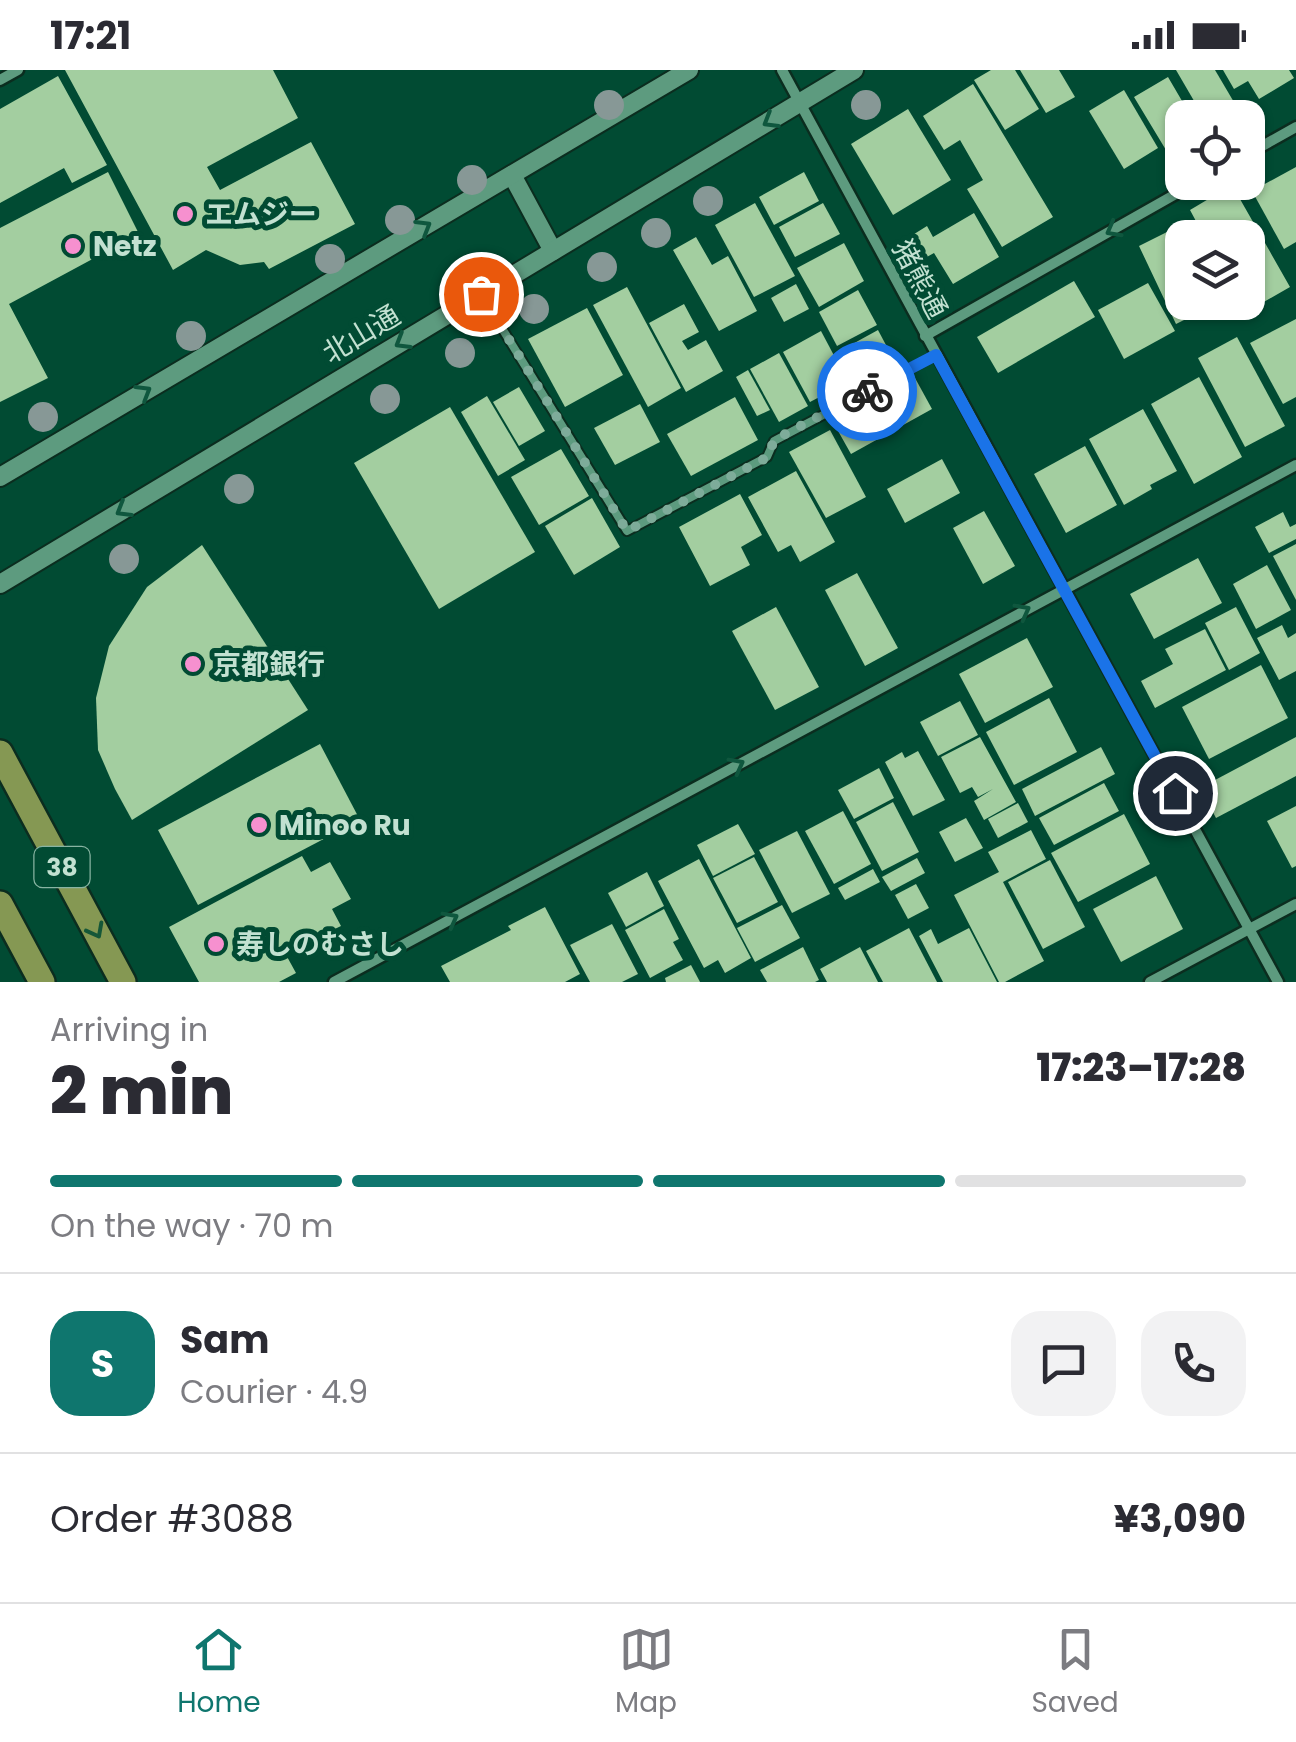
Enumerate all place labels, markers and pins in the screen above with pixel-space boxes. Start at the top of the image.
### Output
place label: エムジー [205,195,317,234]
marker: エムジー [174,203,196,225]
place label: Netz [93,227,157,266]
marker: Netz [62,235,84,257]
pin [439,252,524,337]
place label: 京都銀行 [213,645,325,684]
marker: 京都銀行 [182,653,204,675]
pin [1133,751,1218,836]
place label: Minoo Ru [279,806,411,845]
marker: Minoo Ru [248,814,270,836]
place label: 寿しのむさし [236,925,404,964]
marker: 寿しのむさし [205,933,227,955]

